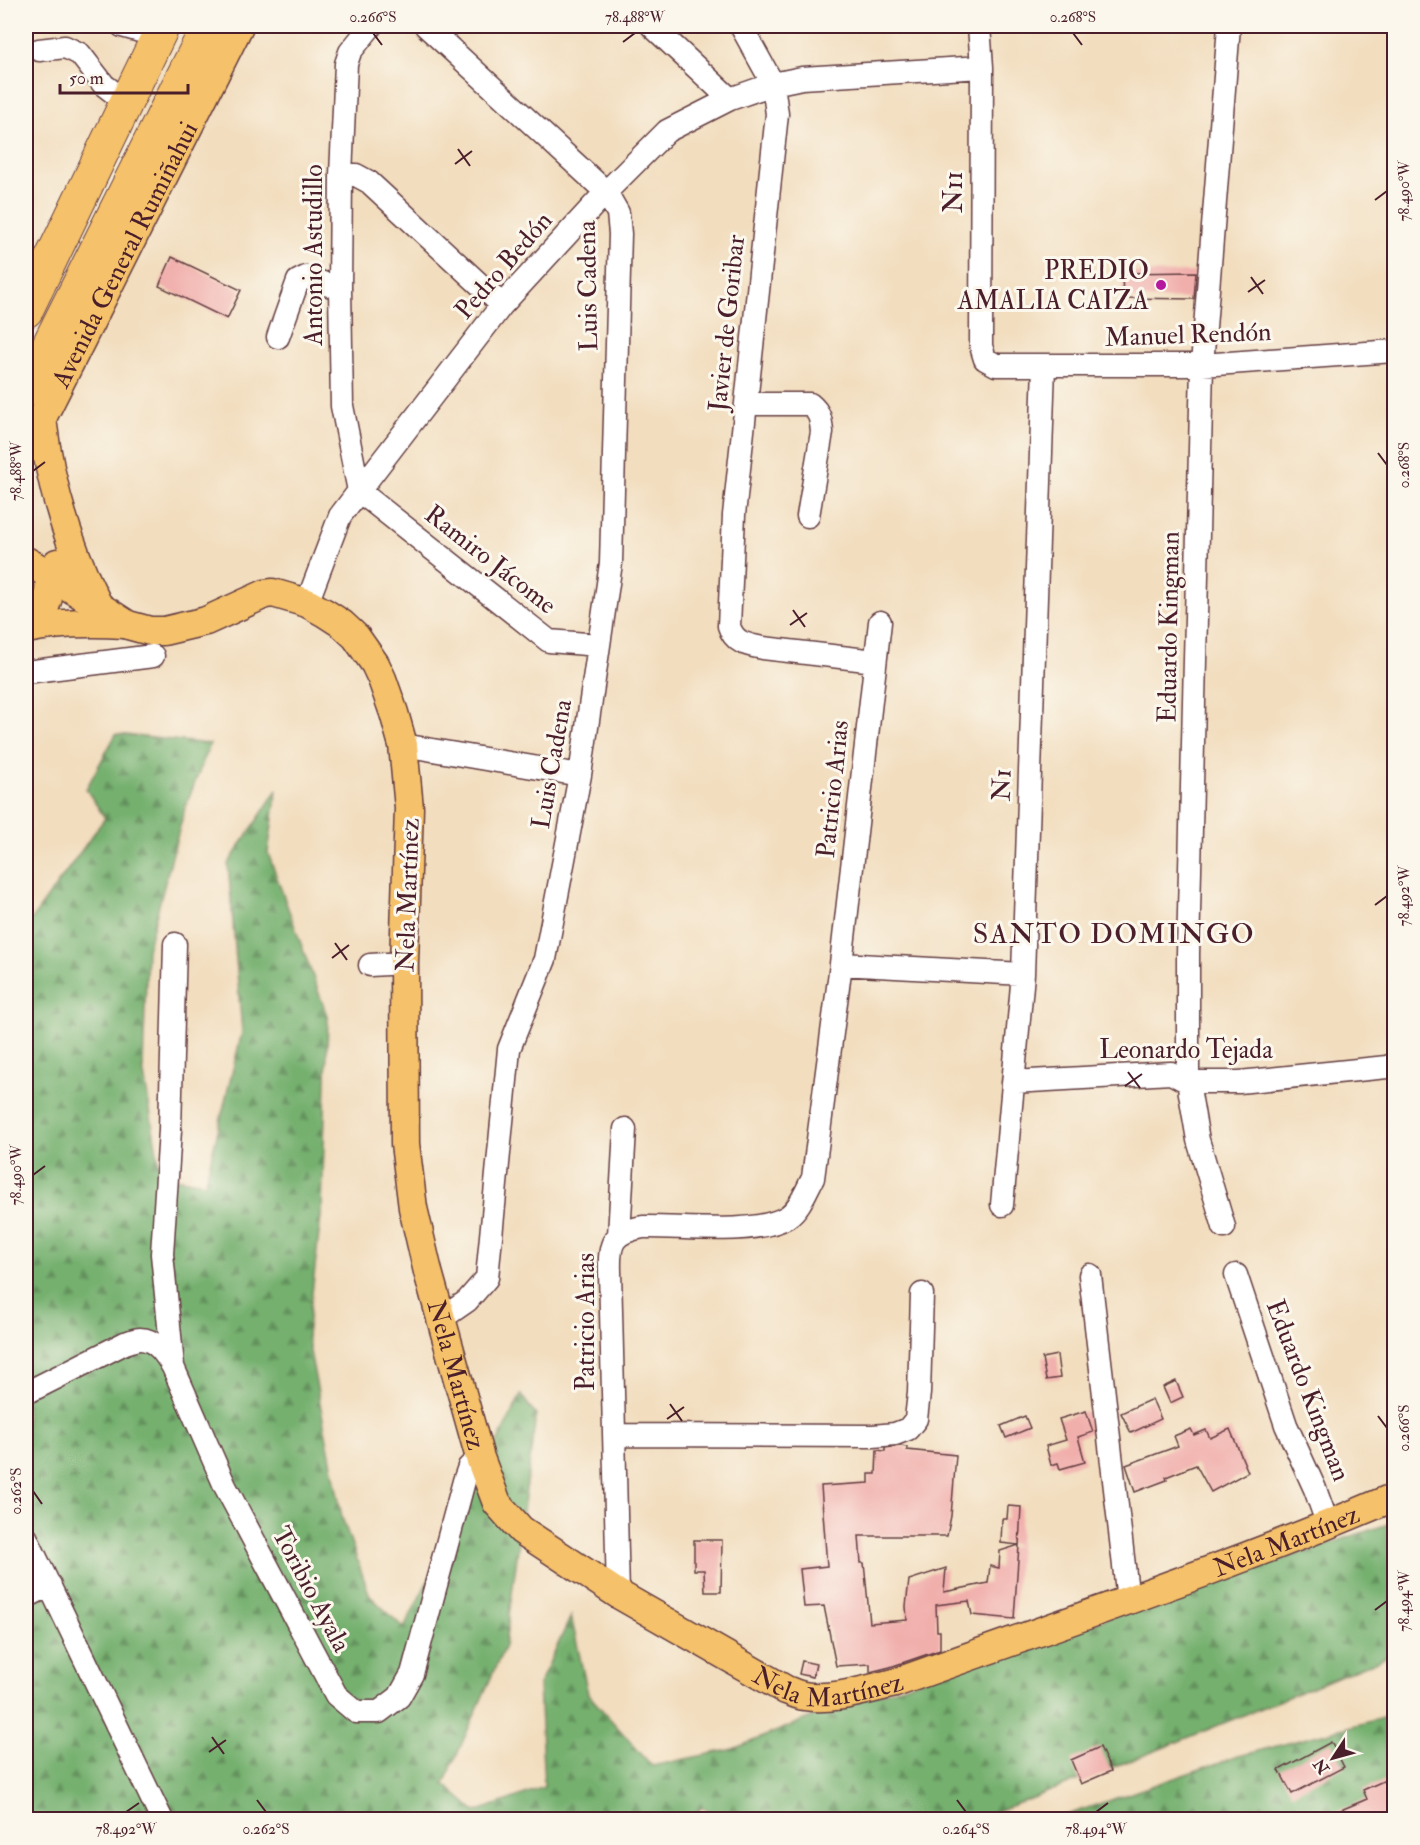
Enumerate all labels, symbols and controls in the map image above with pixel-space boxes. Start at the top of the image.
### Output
text: 0.266°S [350,8,396,27]
text: 78.488°W [605,8,666,27]
text: 0.268°S [1050,8,1096,27]
scale bar [60,57,188,95]
text: 50 m [69,67,104,90]
street label: Avenida General Rumiñahui [45,116,205,394]
text: 78.490°W [1395,160,1414,222]
street label: Antonio Astudillo [298,164,330,347]
street label: N11 [938,171,970,213]
street label: Pedro Bedón [448,205,559,326]
street label: Luis Cadena [571,220,605,352]
street label: Javier de Goribar [702,233,752,414]
place label: PREDIO AMALIA CAIZA [956,255,1149,317]
marker: PREDIO AMALIA CAIZA [1154,278,1168,292]
street label: Manuel Rendón [1104,316,1272,354]
text: 78.488°W [7,440,26,501]
text: 0.268°S [1395,442,1414,488]
street label: Ramiro Jácome [418,498,563,621]
street label: Eduardo Kingman [1151,531,1187,723]
street label: Luis Cadena [525,697,579,831]
street label: Patricio Arias [810,719,856,859]
street label: N1 [985,768,1019,802]
street label: Nela Martínez [389,817,427,973]
text: 78.492°W [1395,865,1414,926]
district label: SANTO DOMINGO [973,917,1255,952]
street label: Leonardo Tejada [1099,1034,1273,1066]
text: 78.490°W [7,1144,26,1206]
street label: Patricio Arias [570,1253,602,1391]
street label: Eduardo Kingman [1259,1295,1357,1486]
street label: Nela Martínez [420,1297,492,1454]
text: 0.266°S [1395,1405,1414,1451]
text: 0.262°S [7,1468,26,1515]
street label: Nela Martínez [1209,1498,1365,1585]
street label: Toribio Ayala [265,1521,358,1658]
text: 78.494°W [1395,1570,1414,1632]
street label: Nela Martínez [747,1659,908,1714]
north arrow [1303,1728,1363,1788]
text: N [1309,1754,1335,1779]
text: 78.492°W [96,1820,157,1839]
text: 0.262°S [243,1820,290,1839]
text: 0.264°S [942,1820,990,1839]
text: 78.494°W [1065,1820,1127,1839]

